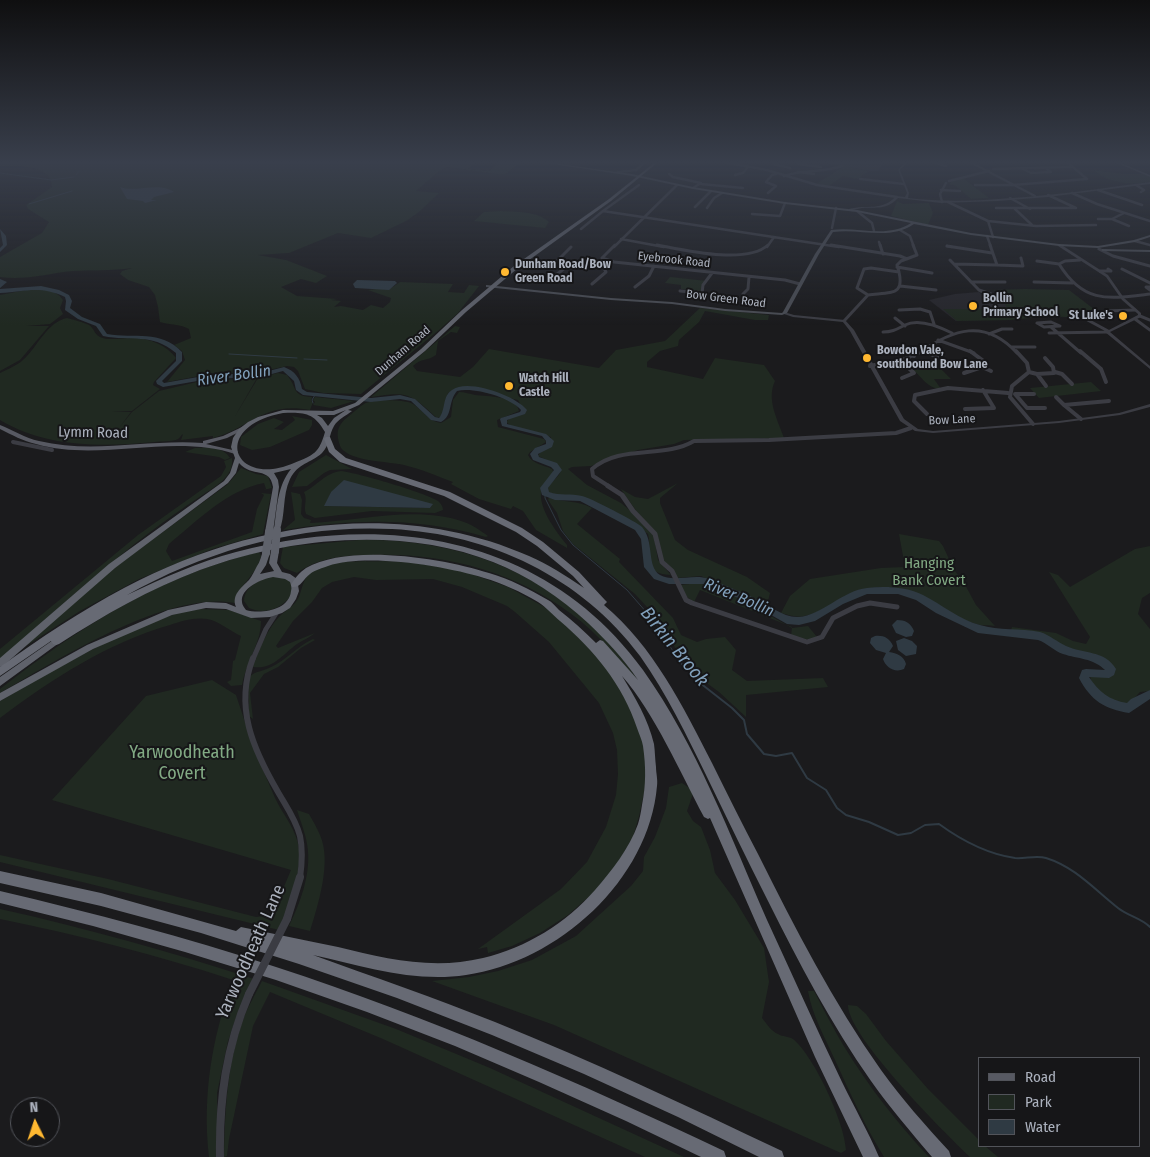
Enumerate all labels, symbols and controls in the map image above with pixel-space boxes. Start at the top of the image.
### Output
street label: Eyebrook Road [637,249,711,271]
place label: Dunham Road/Bow Green Road [515,258,611,286]
marker: Dunham Road/Bow Green Road [499,266,511,278]
street label: Bow Green Road [685,287,767,311]
place label: Bollin Primary School [983,292,1058,320]
marker: Bollin Primary School [967,300,979,312]
place label: St Luke's [1069,309,1113,323]
marker: St Luke's [1117,310,1129,322]
street label: Dunham Road [372,323,434,379]
place label: Bowdon Vale, southbound Bow Lane [877,344,988,372]
marker: Bowdon Vale, southbound Bow Lane [861,352,873,364]
water label: River Bollin [196,361,272,391]
place label: Watch Hill Castle [519,372,569,400]
marker: Watch Hill Castle [503,380,515,392]
street label: Bow Lane [928,412,976,428]
street label: Lymm Road [58,423,128,443]
park label: Hanging Bank Covert [892,555,966,590]
water label: River Bollin [701,575,777,621]
water label: Birkin Brook [635,602,713,692]
park label: Yarwoodheath Covert [129,742,235,784]
street label: Yarwoodheath Lane [212,882,290,1022]
legend [978,1057,1140,1147]
text: Road [1025,1068,1056,1086]
text: Park [1025,1093,1052,1111]
north arrow [10,1097,60,1147]
text: N [29,1099,39,1116]
text: Water [1025,1118,1060,1136]

